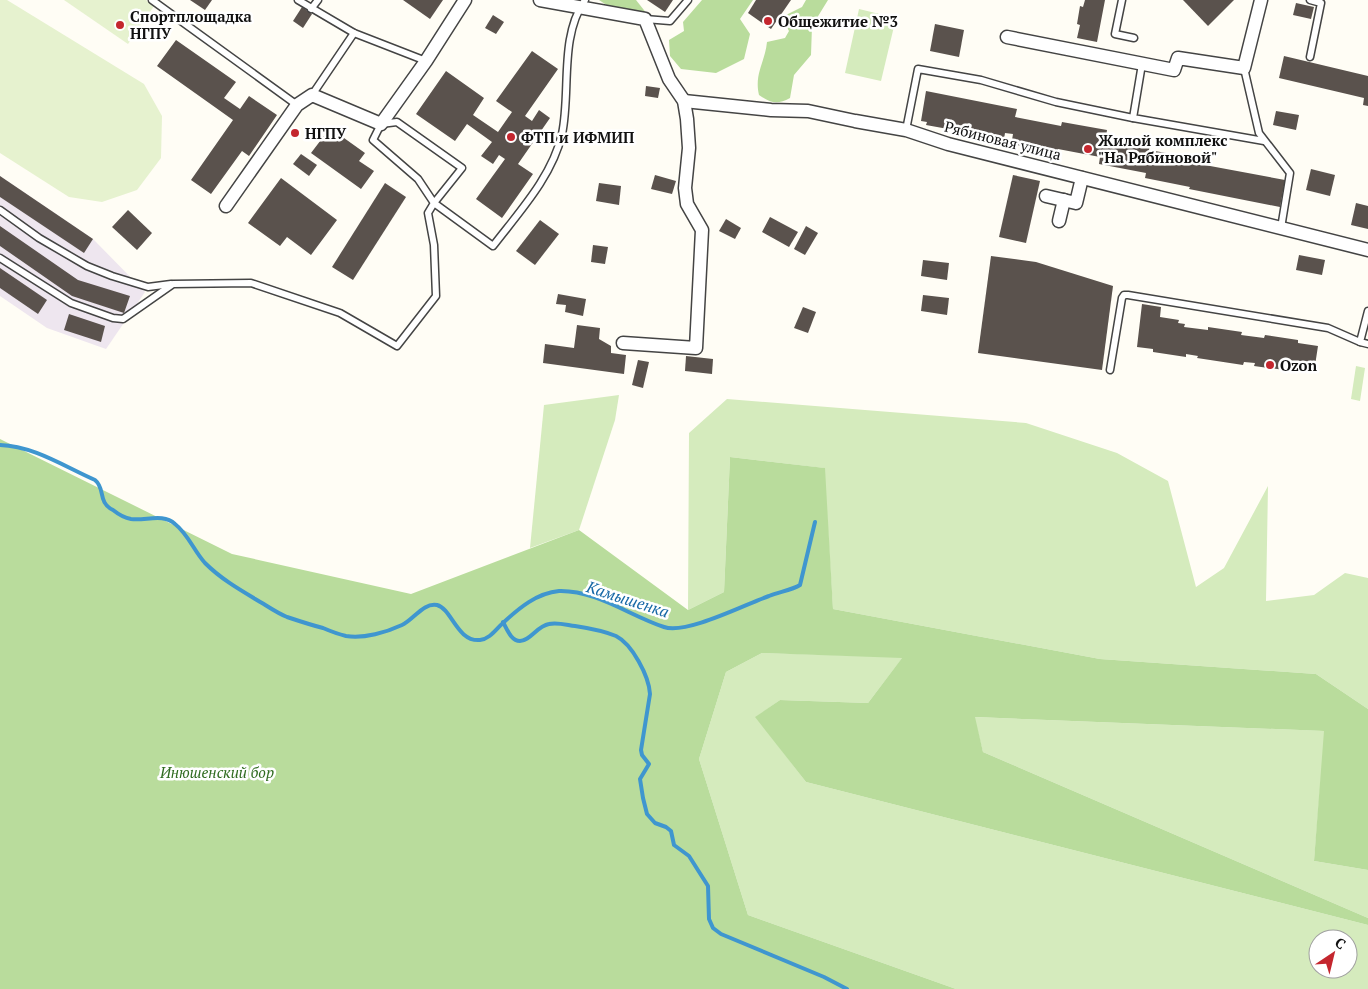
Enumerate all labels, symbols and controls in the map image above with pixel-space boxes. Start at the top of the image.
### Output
place label: Спортплощадка НГПУ [130,6,252,43]
place label: Общежитие №3 [778,11,898,31]
marker: Общежитие №3 [762,15,774,27]
marker: Спортплощадка НГПУ [114,19,126,31]
street label: Рябиновая улица [943,116,1064,164]
place label: НГПУ [305,123,347,143]
marker: НГПУ [289,127,301,139]
place label: ФТП и ИФМИП [521,127,635,147]
place label: Жилой комплекс "На Рябиновой" [1098,130,1228,167]
marker: ФТП и ИФМИП [505,131,517,143]
marker: Жилой комплекс "На Рябиновой" [1082,143,1094,155]
place label: Ozon [1280,355,1317,375]
marker: Ozon [1264,359,1276,371]
water label: Камышенка [583,575,672,623]
park label: Инюшенский бор [159,762,274,782]
north arrow [1308,929,1358,979]
text: С [1332,933,1350,953]

